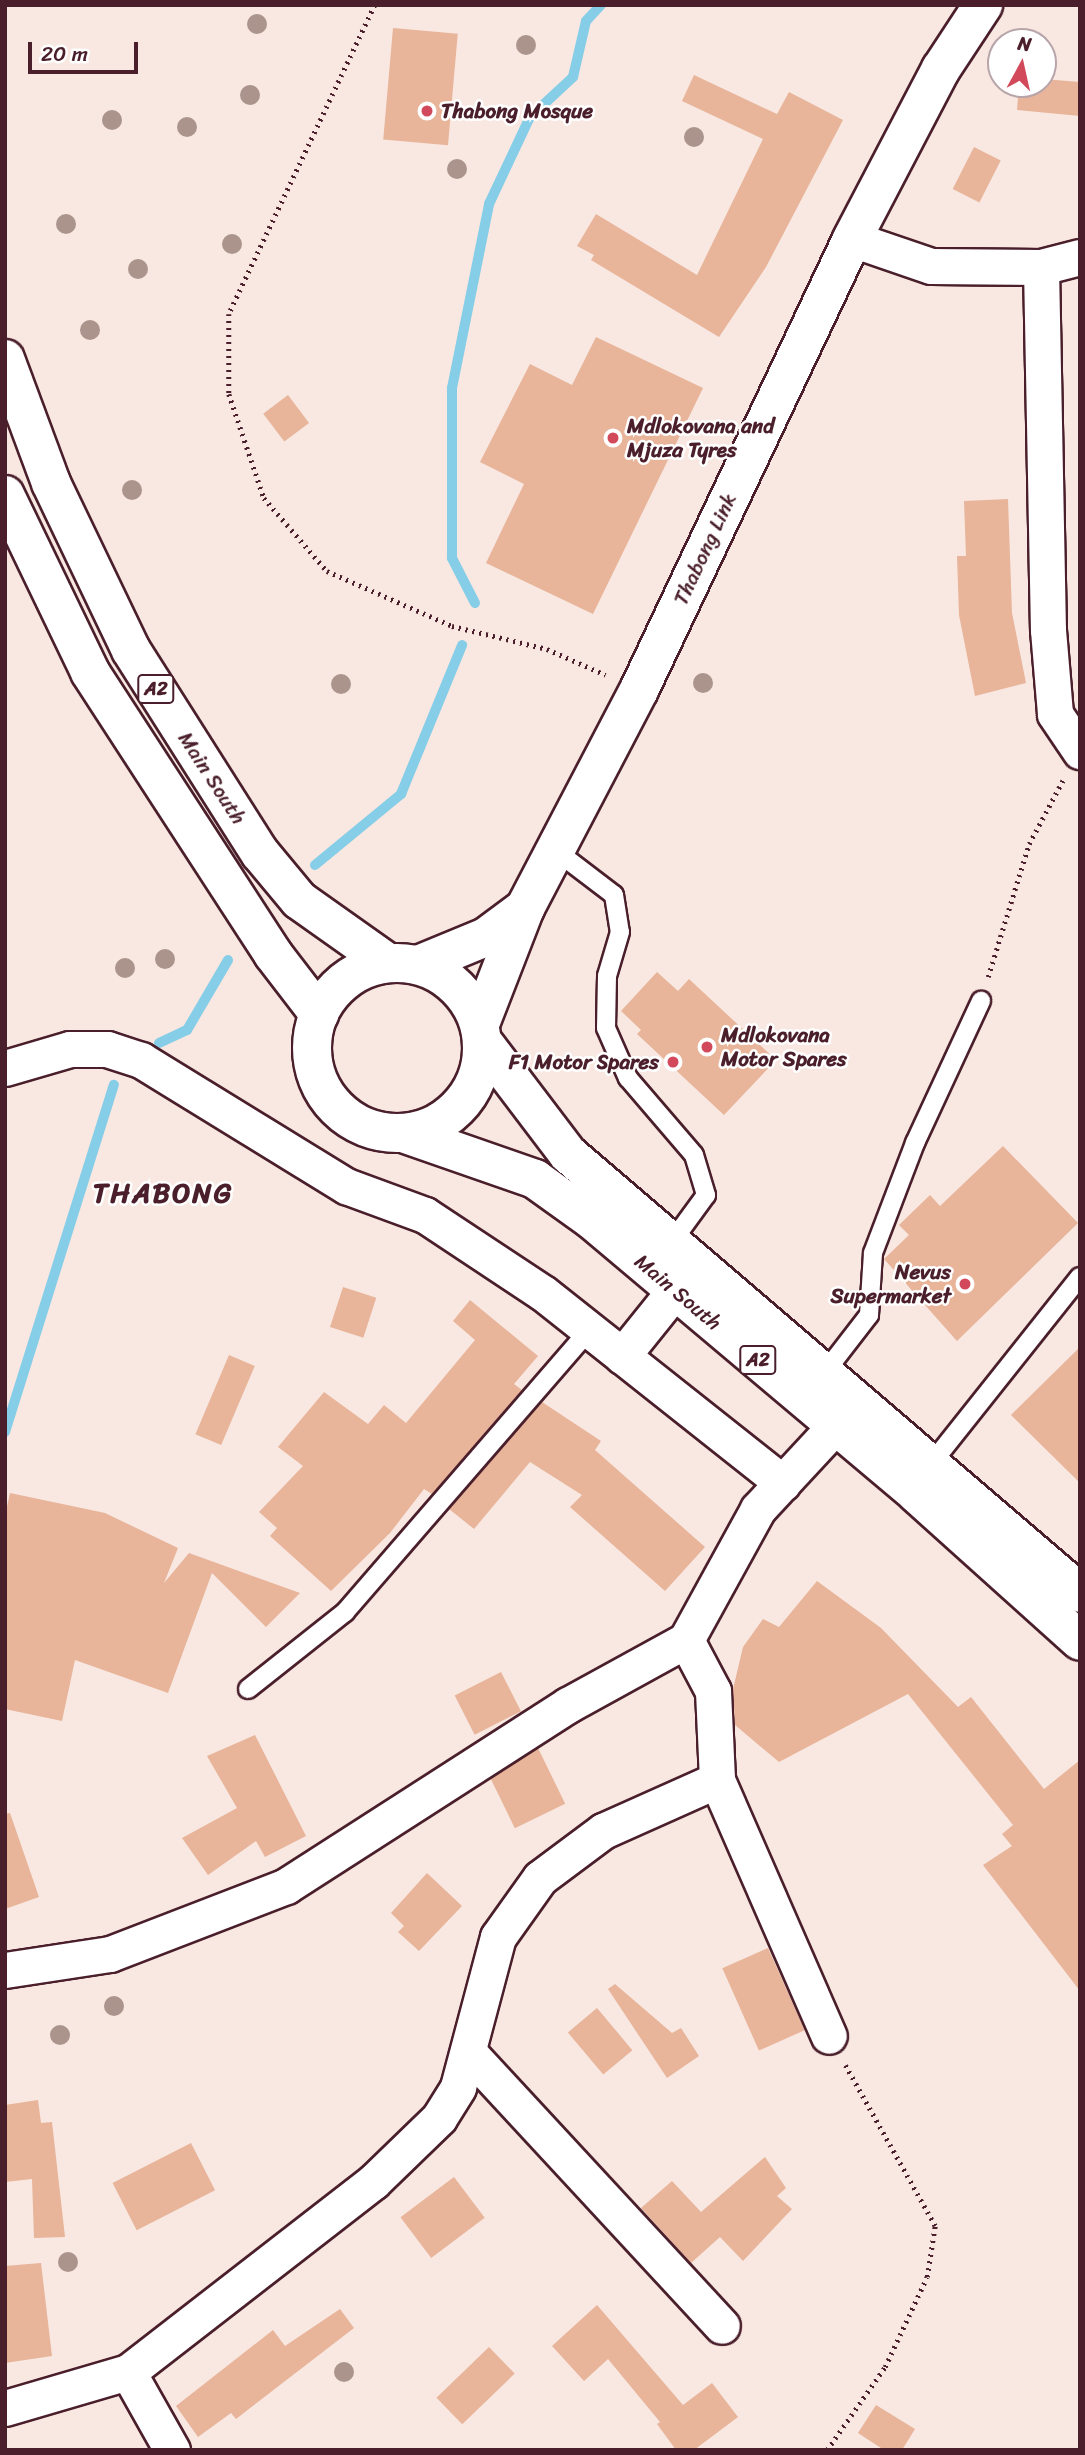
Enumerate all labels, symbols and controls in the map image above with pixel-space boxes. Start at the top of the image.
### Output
text: N [1016,26,1034,61]
scale bar [32,28,142,72]
north arrow [987,28,1057,98]
text: 20 m [41,35,88,73]
place label: Thabong Mosque [441,98,593,124]
marker: Thabong Mosque [419,103,435,119]
place label: Mdlokovana and Mjuza Tyres [627,413,774,463]
marker: Mdlokovana and Mjuza Tyres [605,430,621,446]
street label: Thabong Link [668,489,742,609]
road number: A2 [137,674,175,704]
street label: Main South [173,727,251,829]
place label: Mdlokovana Motor Spares [721,1022,846,1072]
marker: Mdlokovana Motor Spares [699,1039,715,1055]
place label: F1 Motor Spares [509,1049,659,1075]
marker: F1 Motor Spares [665,1054,681,1070]
district label: THABONG [94,1176,232,1210]
street label: Main South [629,1248,727,1336]
place label: Nevus Supermarket [830,1259,951,1309]
marker: Nevus Supermarket [957,1276,973,1292]
road number: A2 [739,1344,777,1376]

